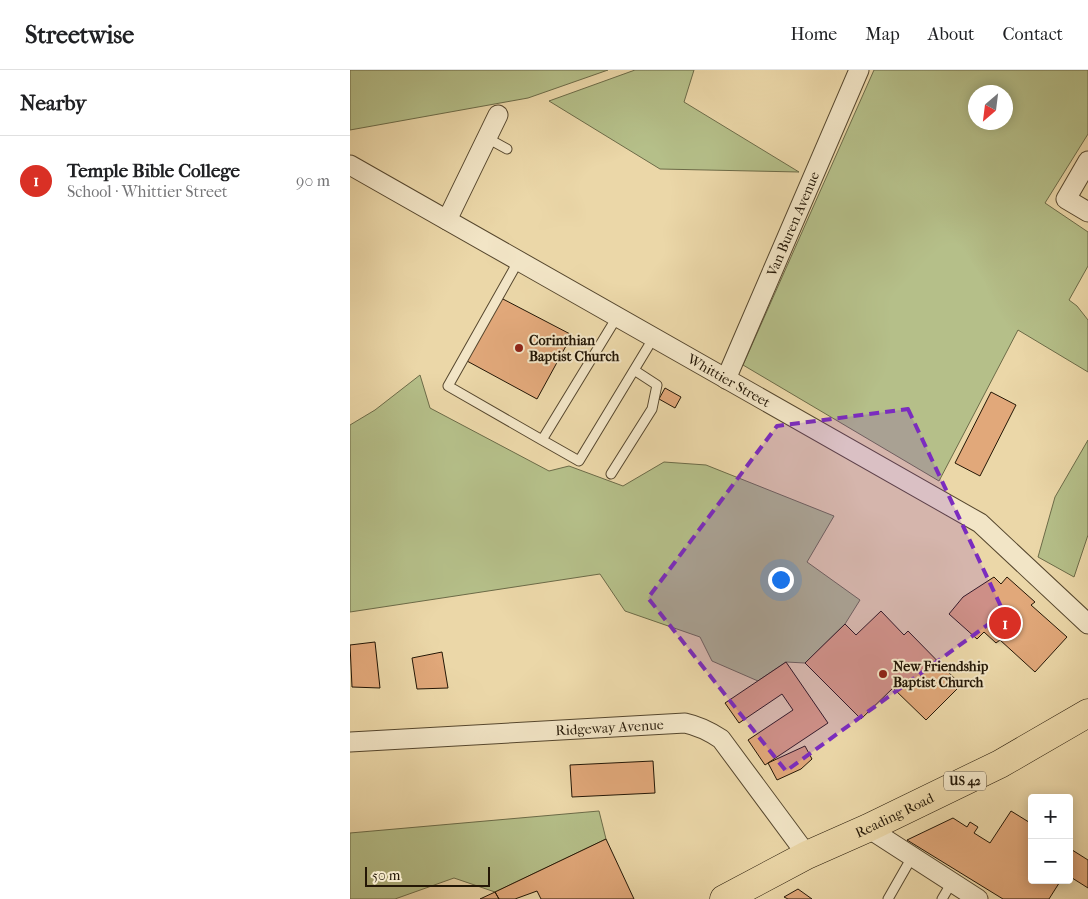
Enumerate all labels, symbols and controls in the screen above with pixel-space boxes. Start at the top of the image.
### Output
text: Streetwise [25,21,134,49]
text: Home [790,24,837,45]
text: Map [865,24,900,45]
text: About [928,24,974,45]
text: Contact [1002,24,1063,45]
north arrow [968,85,1013,130]
text: Nearby [20,91,86,115]
text: Temple Bible College [67,160,240,182]
street label: Van Buren Avenue [763,169,823,280]
text: 1 [33,171,39,190]
text: 90 m [296,171,330,190]
text: School · Whittier Street [67,182,228,201]
place label: Corinthian Baptist Church [529,332,621,365]
marker: Corinthian Baptist Church [513,342,525,354]
street label: Whittier Street [684,350,773,411]
your location [768,567,794,593]
pin: 1 [989,604,1021,642]
place label: New Friendship Baptist Church [893,658,989,691]
marker: New Friendship Baptist Church [877,668,889,680]
street label: Ridgeway Avenue [555,716,664,739]
road number: US 42 [944,771,986,790]
street label: Reading Road [853,789,937,842]
map controls [1028,794,1073,884]
button: + [1028,794,1073,839]
button: − [1028,839,1073,884]
scale bar [365,864,490,887]
text: 50 m [372,867,400,884]

